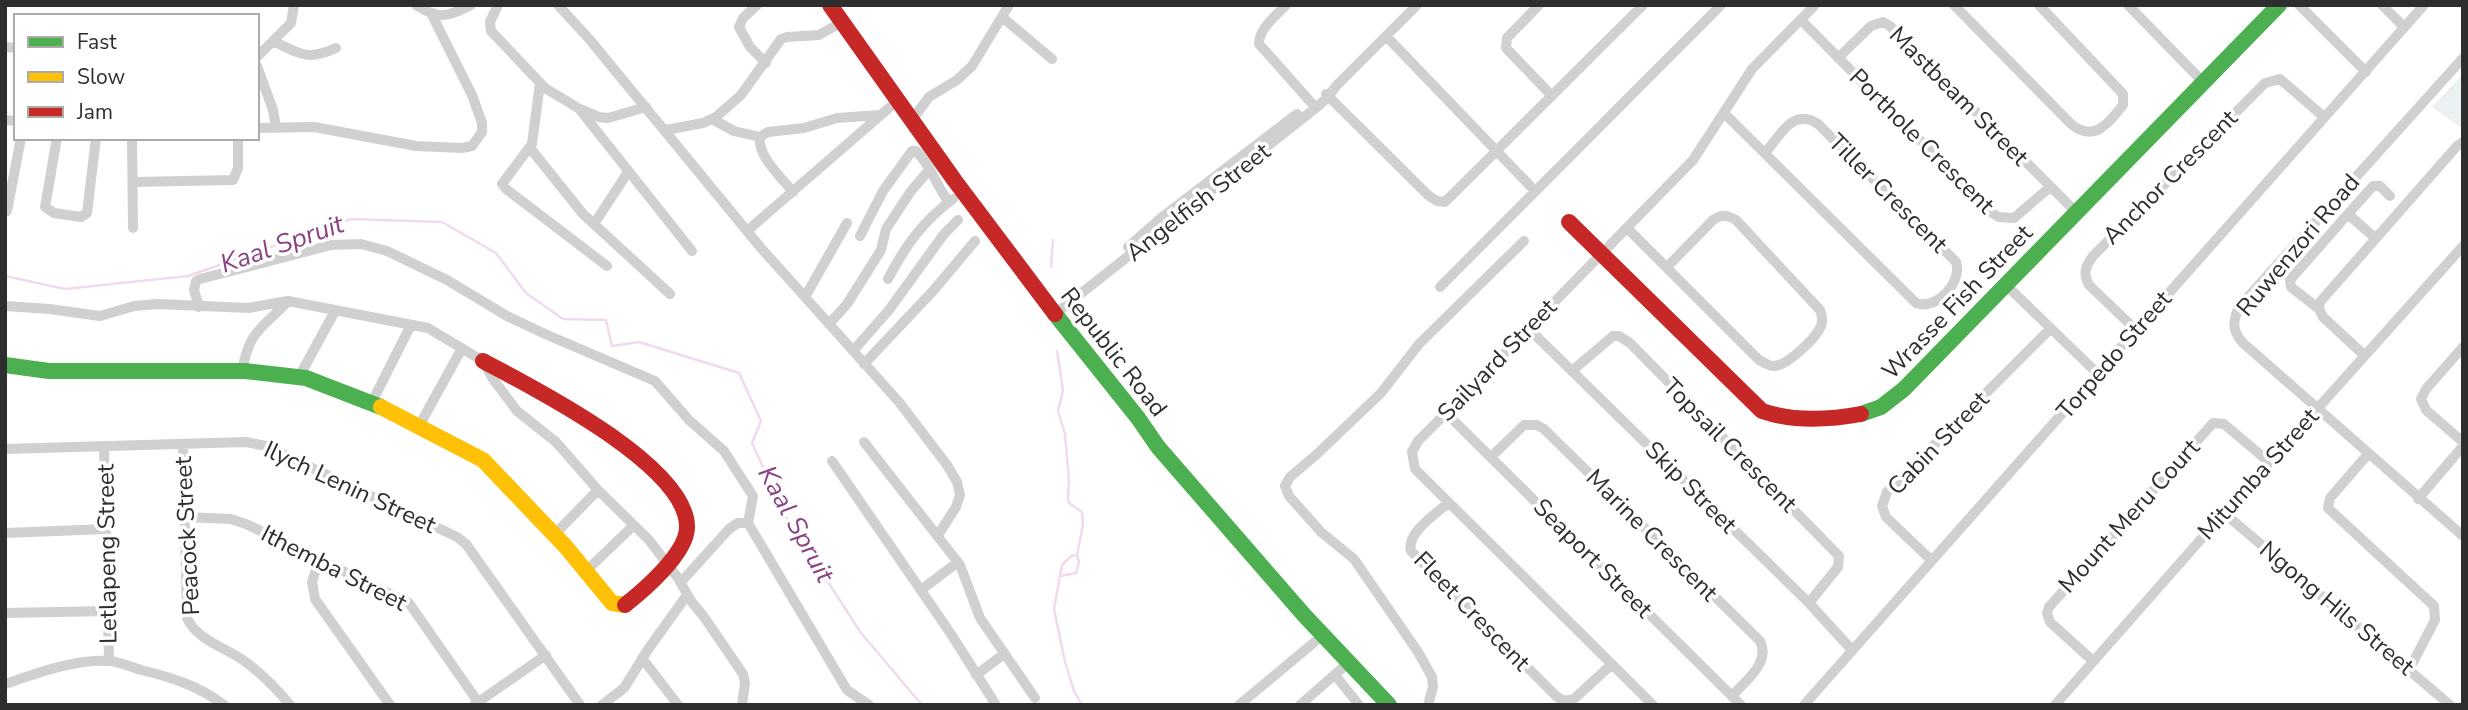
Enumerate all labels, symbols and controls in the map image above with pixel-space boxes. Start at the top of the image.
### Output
legend [14,14,259,140]
street label: Mastbeam Street [1882,19,2036,173]
text: Fast [77,28,117,56]
street label: Porthole Crescent [1842,61,2002,221]
text: Slow [77,63,126,91]
text: Jam [76,98,113,126]
street label: Anchor Crescent [2096,102,2245,251]
street label: Tiller Crescent [1821,126,1955,260]
street label: Angelfish Street [1119,135,1277,269]
street label: Ruwenzori Road [2229,167,2367,323]
water label: Kaal Spruit [216,206,349,281]
street label: Wrasse Fish Street [1875,217,2040,386]
street label: Republic Road [1053,281,1175,423]
street label: Torpedo Street [2049,284,2179,426]
street label: Sailyard Street [1430,291,1564,428]
street label: Topsail Crescent [1656,371,1805,520]
street label: Cabin Street [1880,384,1996,502]
street label: Mitumba Street [2190,401,2326,547]
street label: Mount Meru Court [2051,432,2207,600]
street label: Ilych Lenin Street [259,433,442,541]
street label: Skip Street [1638,434,1744,540]
street label: Peacock Street [167,455,207,616]
water label: Kaal Spruit [750,459,843,589]
street label: Marine Crescent [1579,462,1725,608]
street label: Letlapeng Street [89,463,125,644]
street label: Seaport Street [1526,491,1660,625]
street label: Ithemba Street [256,517,413,619]
street label: Ngong Hils Street [2253,534,2422,683]
street label: Fleet Crescent [1407,544,1538,678]

